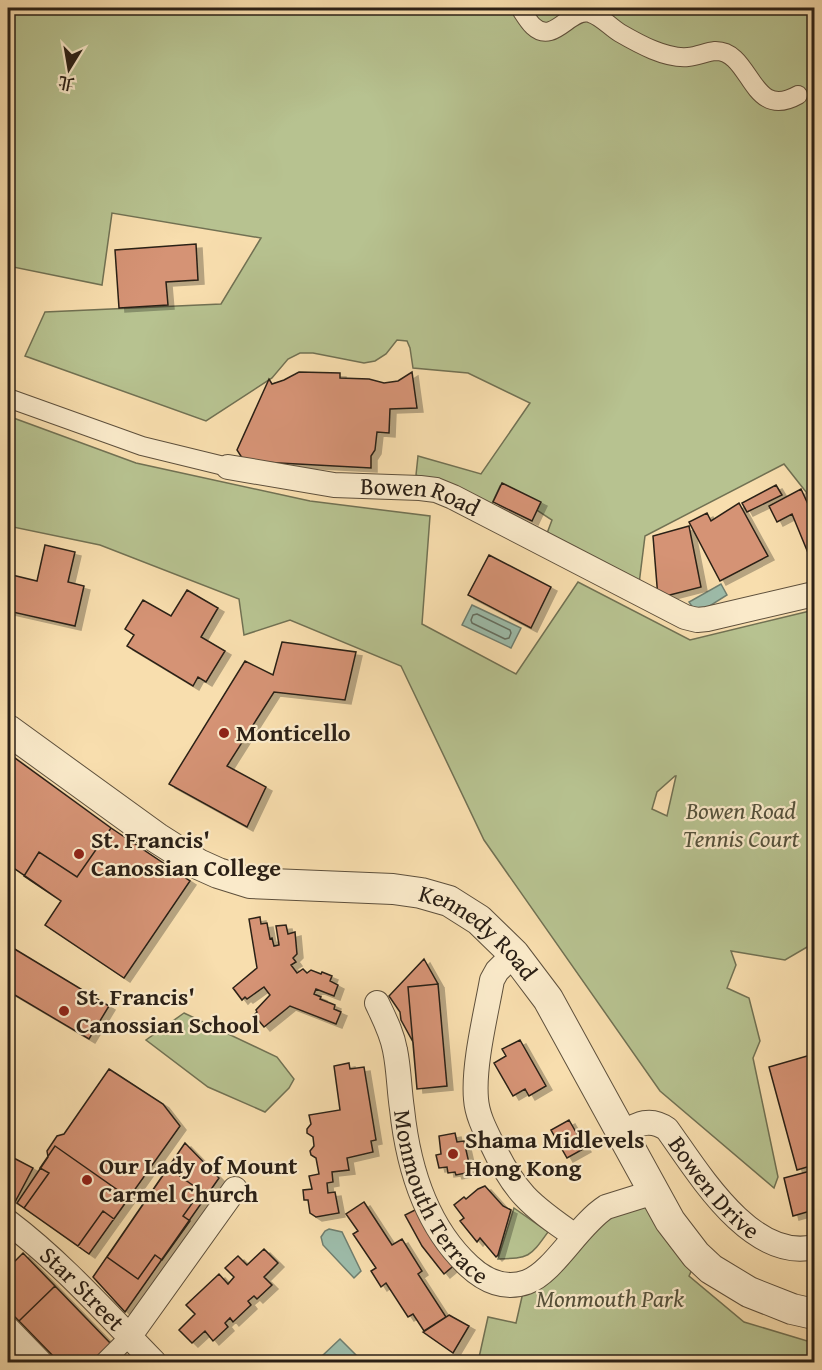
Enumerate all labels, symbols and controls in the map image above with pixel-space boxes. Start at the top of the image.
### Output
north arrow [39,39,99,99]
text: 北 [56,70,76,97]
street label: Bowen Road [360,468,486,525]
place label: Monticello [236,715,351,750]
marker: Monticello [217,726,231,740]
park label: Bowen Road Tennis Court [683,793,800,856]
place label: St. Francis' Canossian College [91,822,281,885]
marker: St. Francis' Canossian College [72,847,86,861]
street label: Kennedy Road [415,875,546,988]
place label: St. Francis' Canossian School [76,979,260,1042]
marker: St. Francis' Canossian School [57,1004,71,1018]
street label: Monmouth Terrace [385,1108,495,1293]
place label: Shama Midlevels Hong Kong [465,1122,645,1185]
street label: Bowen Drive [660,1129,767,1248]
marker: Shama Midlevels Hong Kong [446,1147,460,1161]
place label: Our Lady of Mount Carmel Church [99,1148,297,1211]
marker: Our Lady of Mount Carmel Church [80,1173,94,1187]
street label: Star Street [32,1238,134,1339]
park label: Monmouth Park [536,1281,684,1316]

